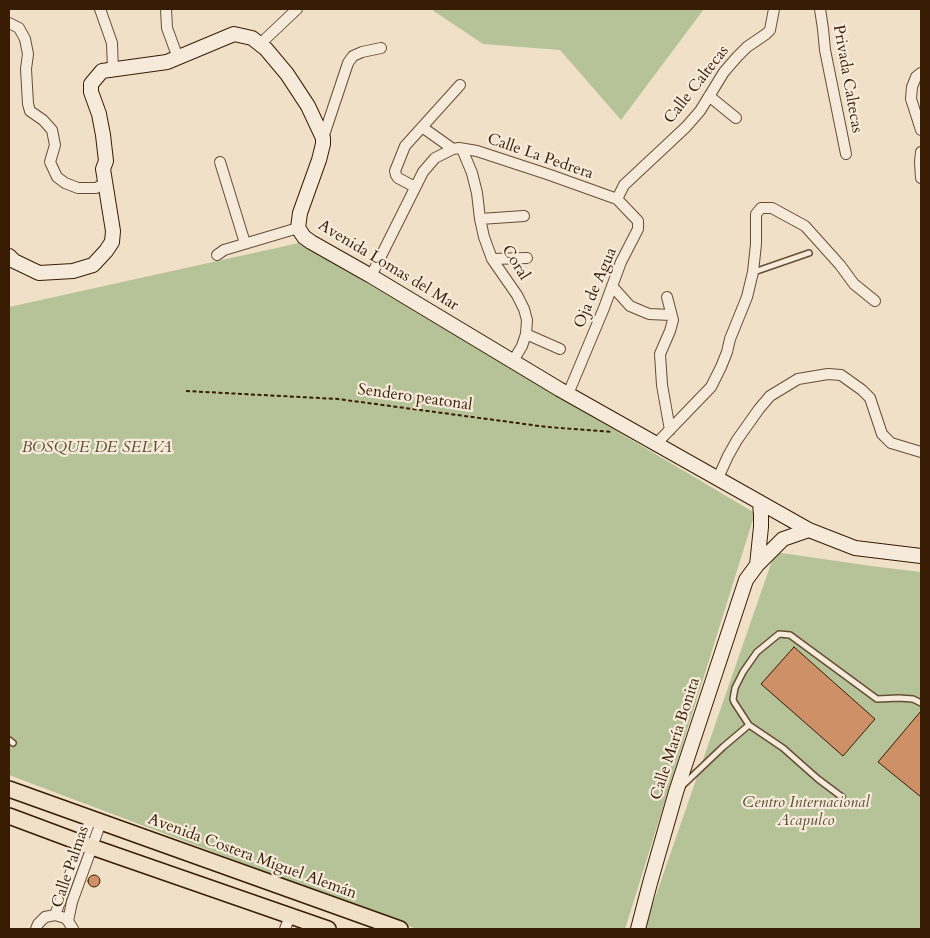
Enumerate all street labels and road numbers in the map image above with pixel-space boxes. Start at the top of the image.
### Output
street label: Privada Caltecas [828,23,866,135]
street label: Calle Caltecas [661,42,733,128]
street label: Calle La Pedrera [484,130,596,184]
street label: Avenida Lomas del Mar [314,216,462,316]
street label: Coral [497,242,533,284]
street label: Oja de Agua [570,245,622,331]
street label: Sendero peatonal [357,380,473,416]
street label: Calle María Bonita [647,675,705,803]
street label: Avenida Costera Miguel Alemán [145,810,359,904]
street label: Calle Palmas [48,824,94,910]

